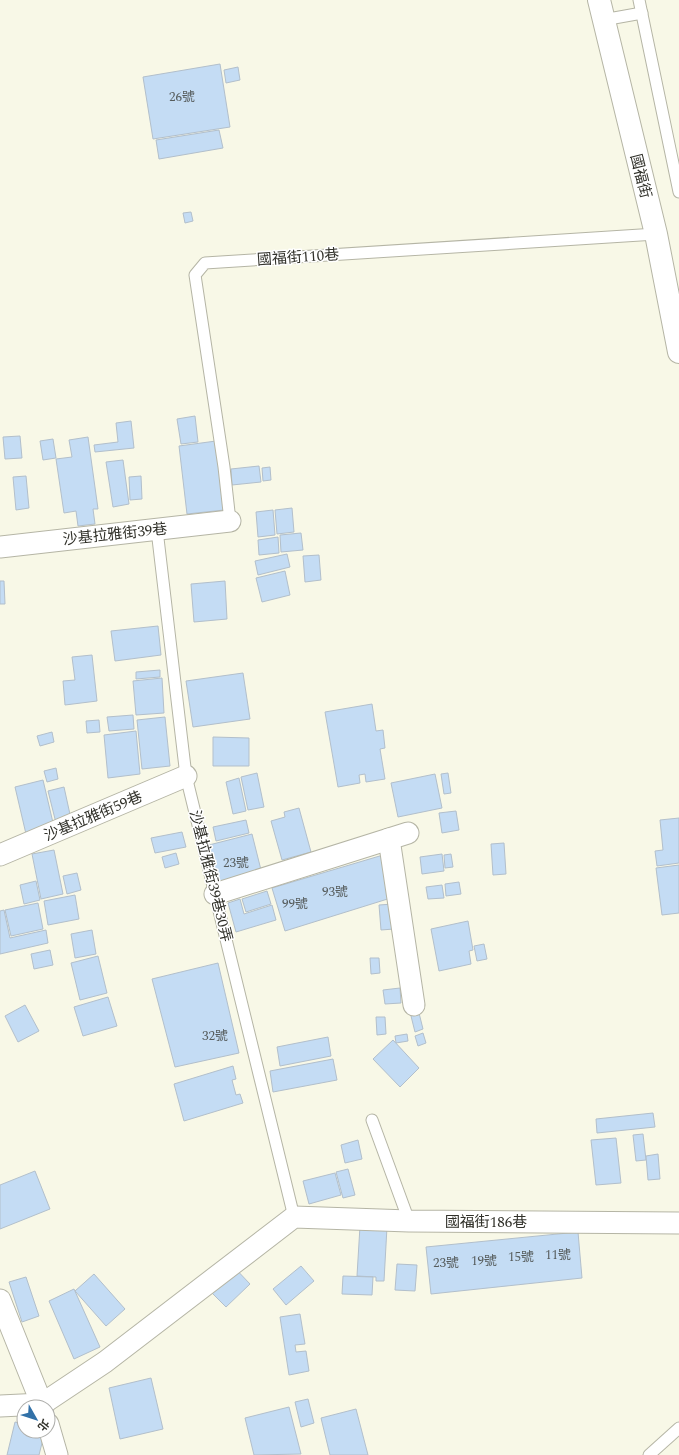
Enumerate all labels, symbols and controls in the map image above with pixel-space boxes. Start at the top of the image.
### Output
house number: 26號 [169,87,195,107]
street label: 國福街 [624,151,657,201]
street label: 國福街110巷 [256,243,340,272]
street label: 沙基拉雅街39巷 [62,518,168,551]
street label: 沙基拉雅街59巷 [40,785,146,848]
street label: 沙基拉雅街39巷30弄 [183,808,238,944]
house number: 23號 [223,853,249,873]
house number: 93號 [322,882,348,902]
house number: 99號 [282,894,308,914]
house number: 32號 [202,1026,228,1046]
street label: 國福街186巷 [445,1211,527,1234]
house number: 11號 [545,1245,571,1265]
house number: 15號 [508,1247,534,1267]
house number: 19號 [471,1251,497,1271]
house number: 23號 [433,1253,459,1273]
north arrow [16,1399,56,1439]
text: 北 [33,1415,53,1435]

